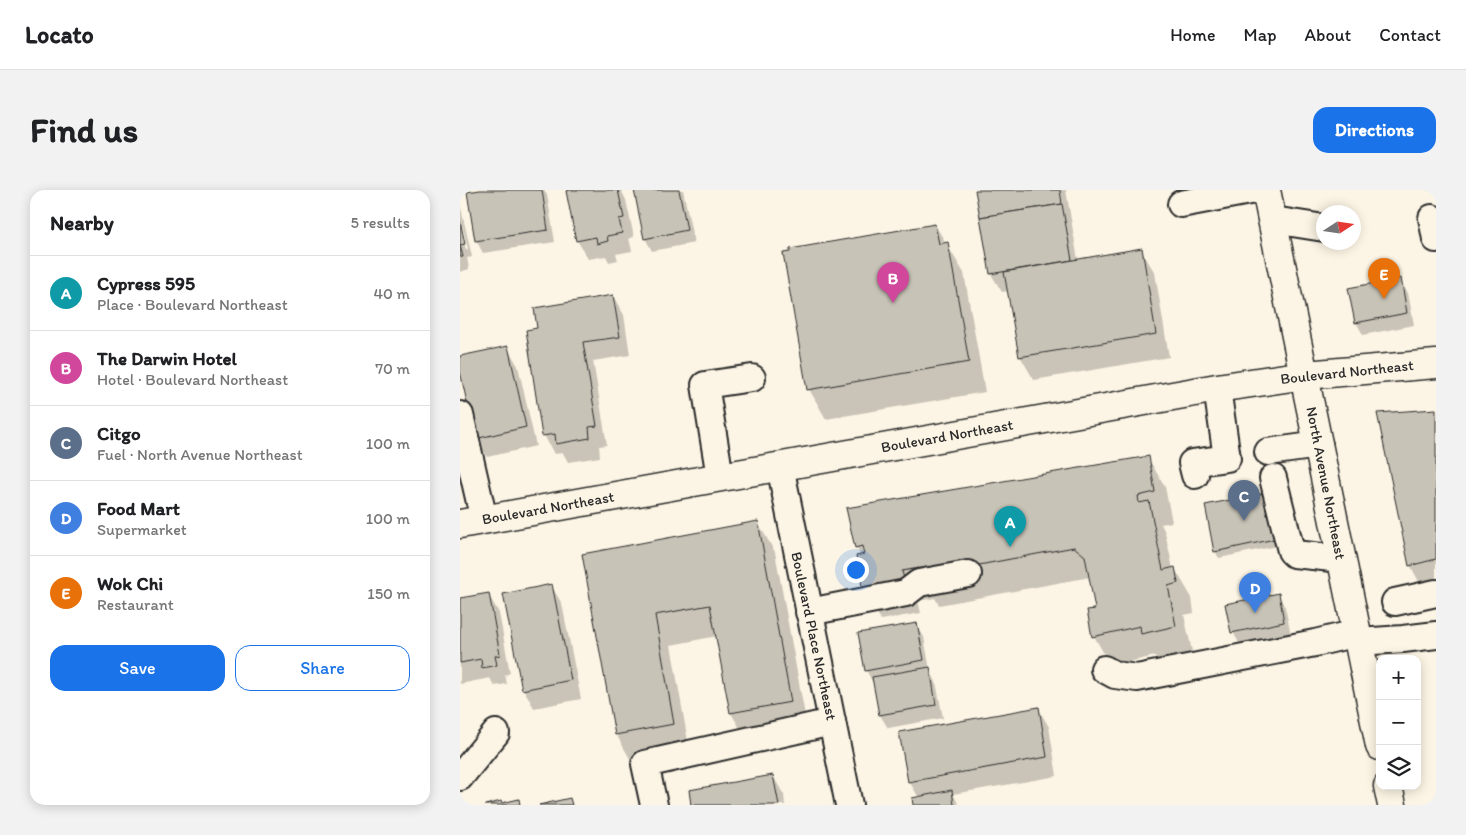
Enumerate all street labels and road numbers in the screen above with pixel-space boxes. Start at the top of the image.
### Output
street label: Boulevard Northeast [1279,356,1415,388]
street label: North Avenue Northeast [1302,405,1350,561]
street label: Boulevard Northeast [880,415,1015,456]
street label: Boulevard Northeast [481,487,616,528]
street label: Boulevard Place Northeast [787,550,841,722]

